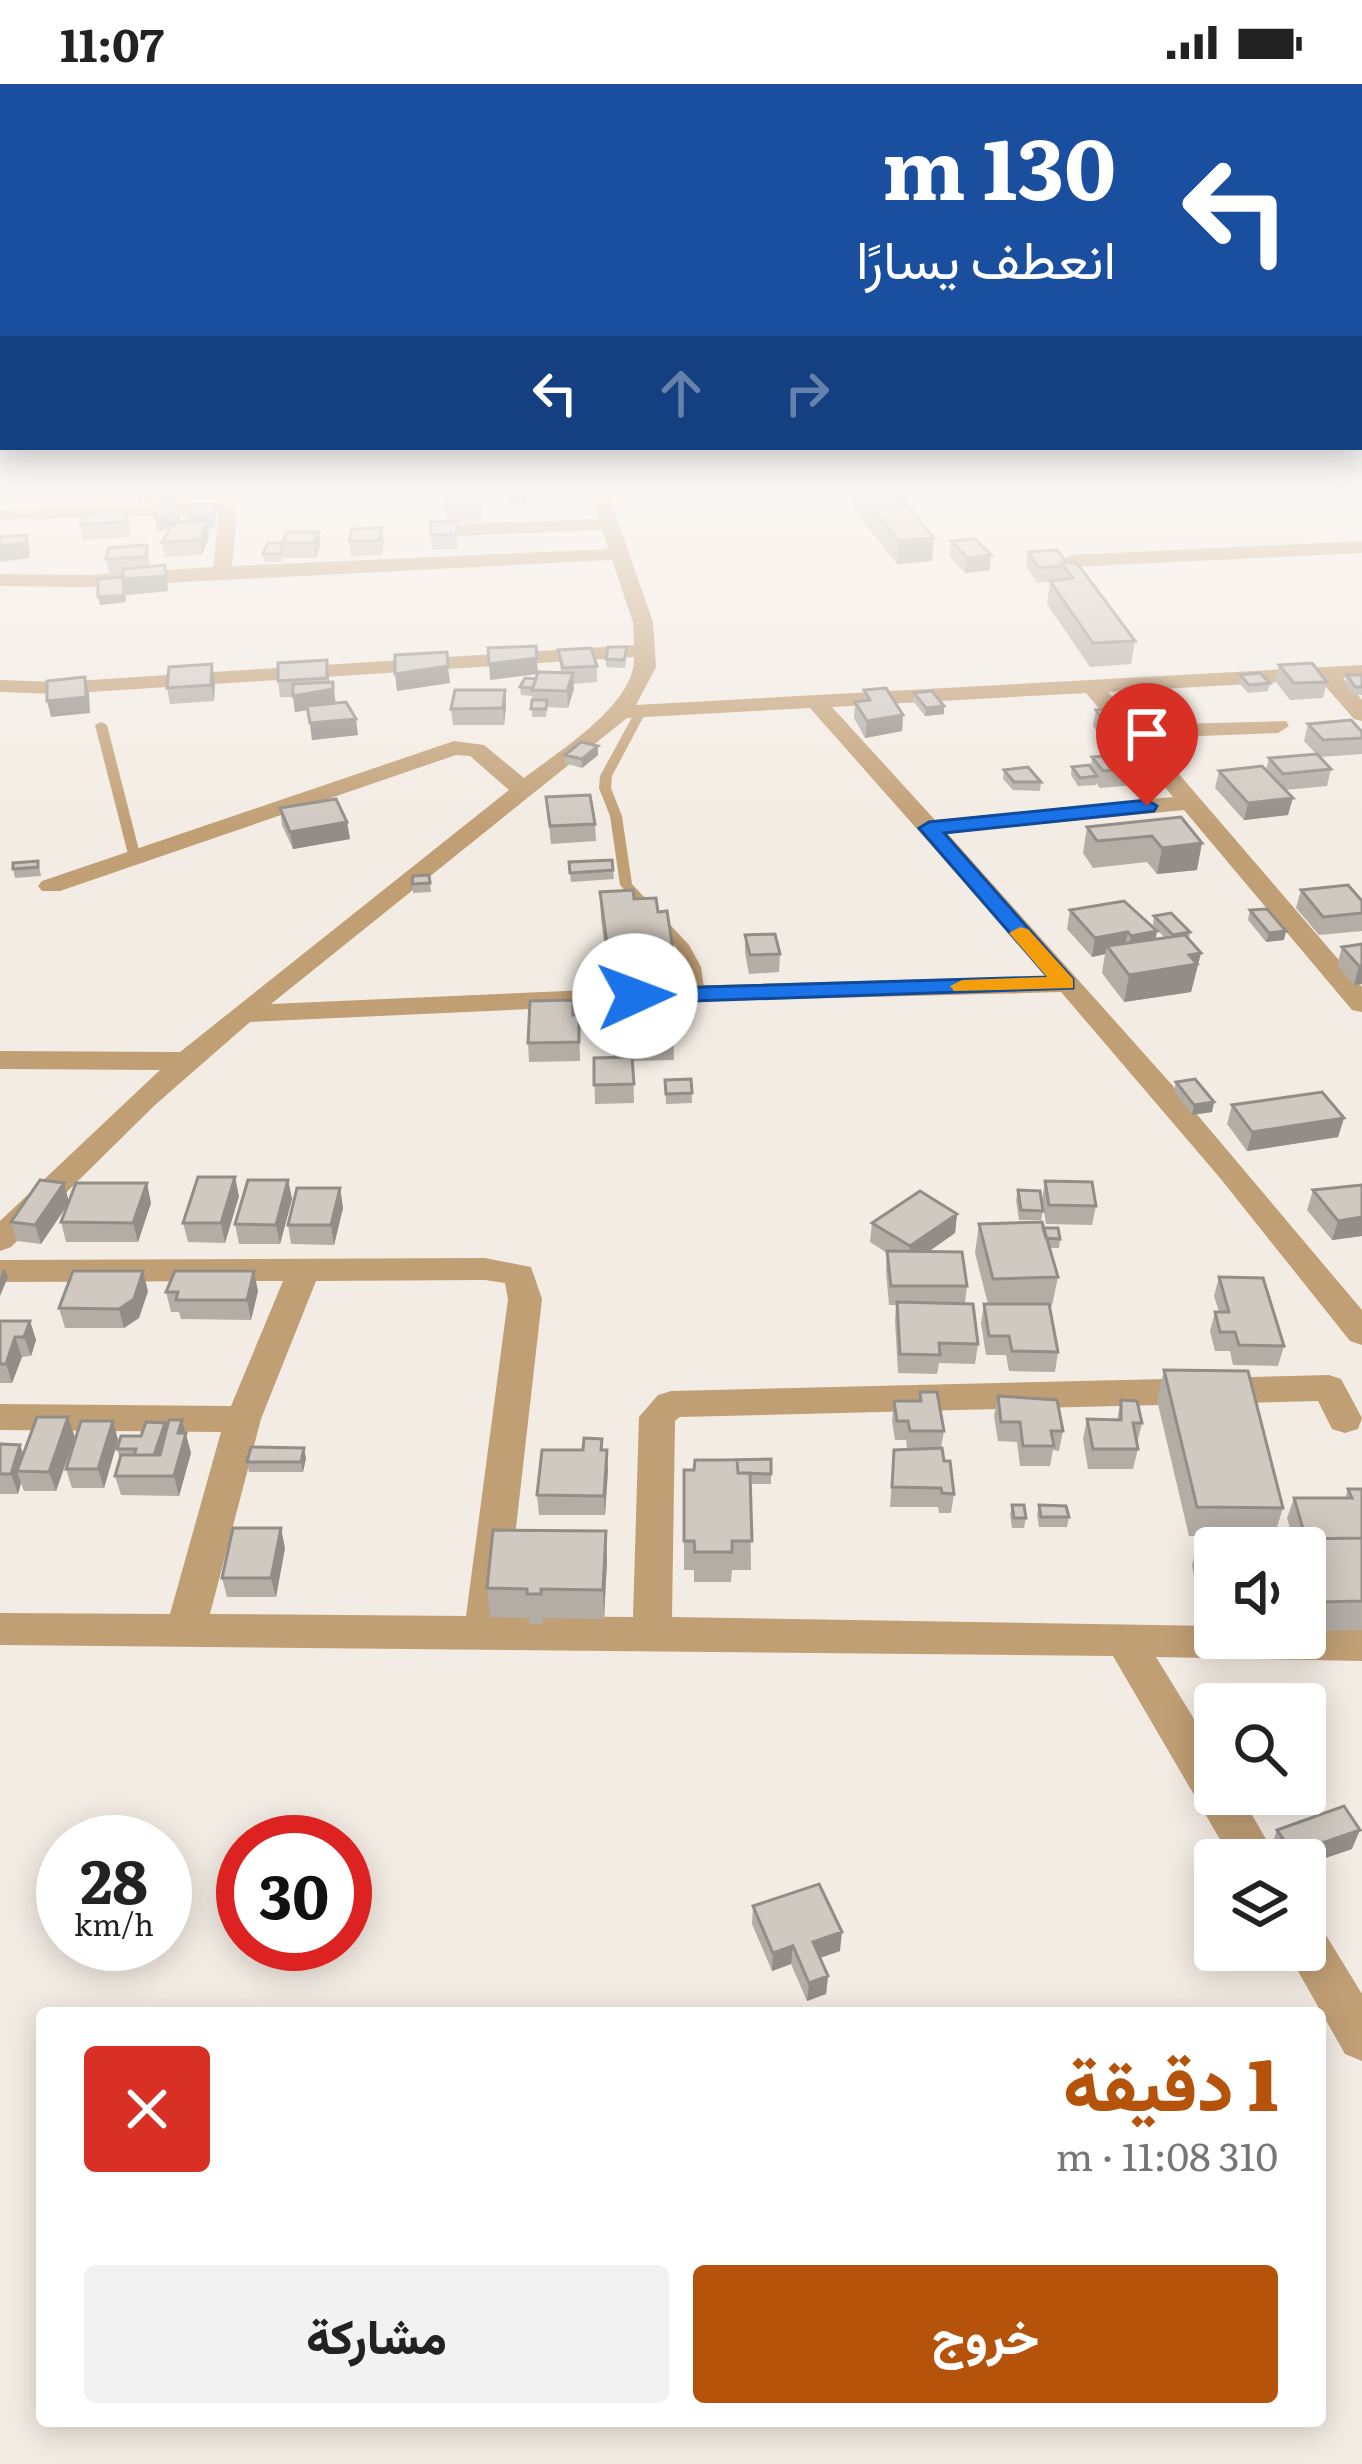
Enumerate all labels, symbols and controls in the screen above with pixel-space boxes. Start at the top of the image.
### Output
text: 11:07 [60,9,164,76]
text: 130 m [882,101,1116,226]
icon: left [1158,132,1314,288]
text: انعطف يسارًا [856,215,1116,296]
icon: left [522,360,588,426]
icon: ahead [648,360,714,426]
icon: right [774,360,840,426]
pin [1096,683,1198,806]
icon: arrive [1114,701,1180,767]
position arrow [572,933,698,1059]
map controls [1194,1527,1326,1971]
button: sound [1194,1527,1326,1659]
button: search [1194,1683,1326,1815]
speed limit sign: 30 [216,1815,372,1971]
text: 28 [80,1833,148,1922]
button: layers [1194,1839,1326,1971]
text: km/h [74,1901,154,1945]
text: 1 دقيقة [1063,2026,1278,2133]
button: close [84,2046,210,2172]
text: 310 m · 11:08 [1055,2125,1278,2183]
button: مشاركة [84,2265,669,2403]
button: خروج [693,2265,1278,2403]

